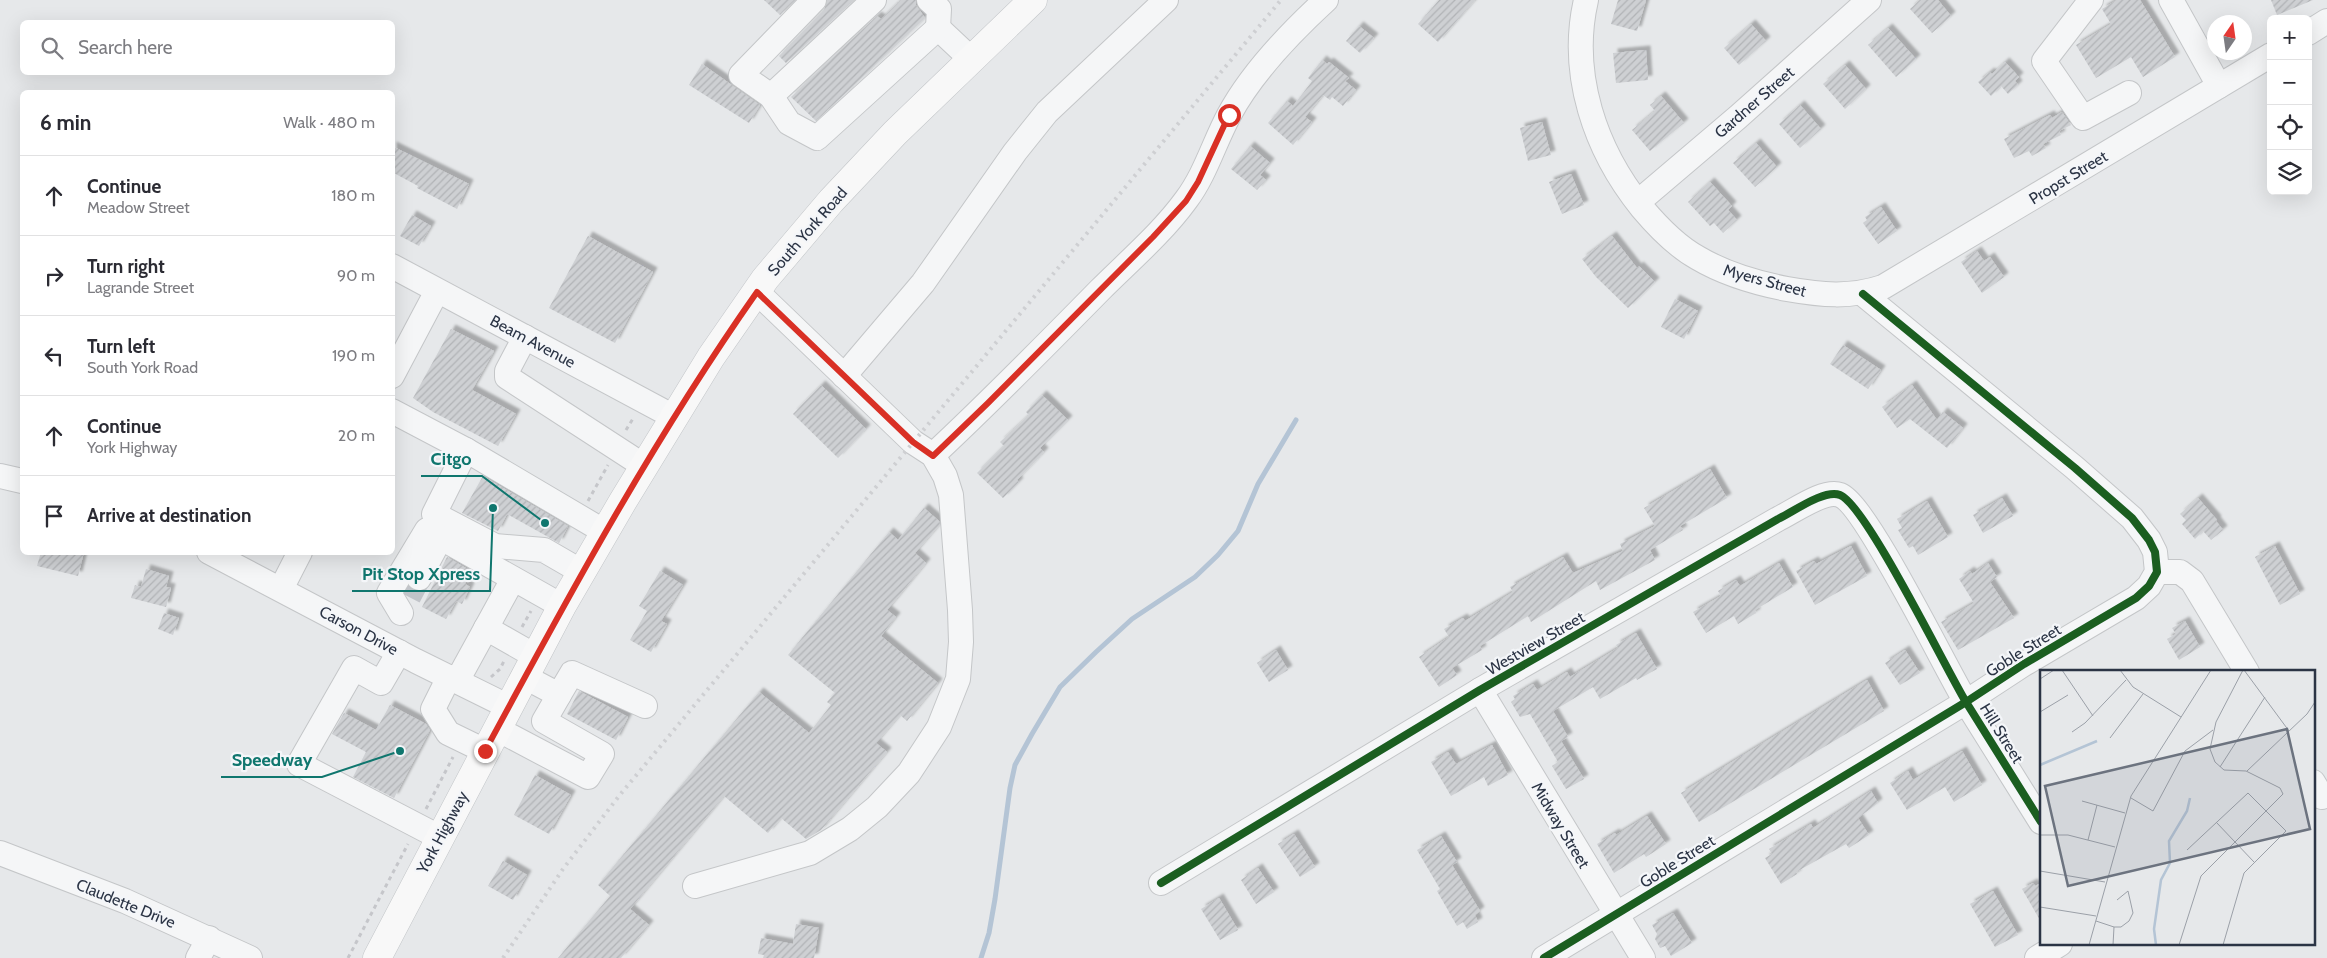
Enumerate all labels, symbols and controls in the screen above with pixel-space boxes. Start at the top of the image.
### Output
north arrow [2207,15,2252,60]
map controls [2267,15,2312,195]
button: + [2267,15,2312,60]
search box [20,20,395,75]
icon: search [38,34,66,62]
text: Search here [78,36,172,59]
button: − [2267,60,2312,105]
street label: Gardner Street [1711,62,1798,142]
route start [1218,104,1241,127]
button: locate [2267,105,2312,150]
text: 6 min [40,110,91,135]
text: Walk · 480 m [283,113,375,132]
street label: Propst Street [2026,146,2112,208]
button: layers [2267,150,2312,195]
text: Continue [87,175,161,198]
icon: ahead [40,182,68,210]
street label: South York Road [764,183,851,280]
text: 180 m [331,186,375,205]
text: Meadow Street [87,198,190,217]
text: Turn right [87,255,165,278]
street label: Myers Street [1721,260,1809,301]
icon: right [40,262,68,290]
text: 90 m [337,266,375,285]
text: Lagrande Street [87,278,194,297]
street label: Beam Avenue [487,311,579,372]
text: Turn left [87,335,155,358]
icon: left [40,342,68,370]
text: 190 m [332,346,375,365]
text: South York Road [87,358,198,377]
text: Continue [87,415,161,438]
icon: ahead [40,422,68,450]
text: 20 m [338,426,375,445]
text: York Highway [87,438,177,457]
callout: Citgo [421,443,482,476]
text: Citgo [430,448,472,470]
icon: arrive [40,502,68,530]
text: Arrive at destination [87,504,251,527]
callout: Pit Stop Xpress [352,558,490,591]
text: Pit Stop Xpress [362,563,480,585]
street label: Carson Drive [316,602,401,659]
street label: Westview Street [1483,607,1588,679]
street label: Goble Street [1982,620,2065,681]
inset map [2040,670,2314,946]
street label: Hill Street [1976,700,2028,767]
route end [474,740,497,763]
callout: Speedway [221,744,322,777]
text: Speedway [232,749,313,771]
street label: Midway Street [1527,779,1594,872]
street label: York Highway [412,788,472,877]
street label: Goble Street [1636,831,1719,892]
street label: Claudette Drive [73,875,178,932]

